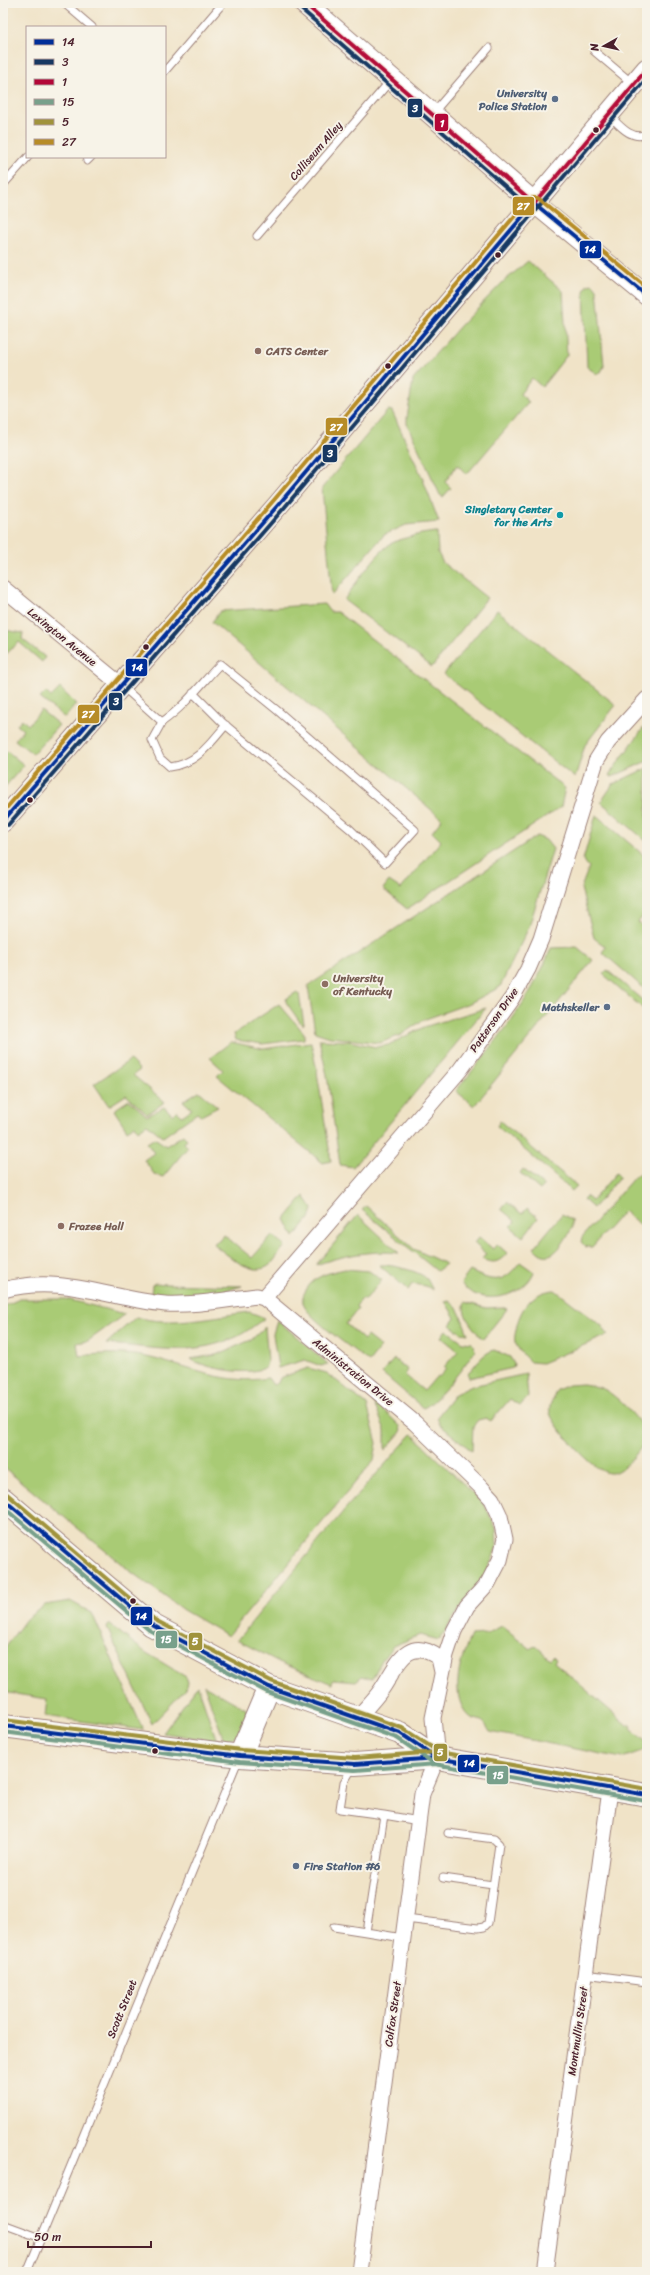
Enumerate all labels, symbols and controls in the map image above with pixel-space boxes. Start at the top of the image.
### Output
legend [26,26,166,158]
north arrow [584,26,624,66]
text: 14 [62,31,75,53]
text: N [585,42,605,53]
text: 3 [62,51,69,73]
text: 1 [62,71,67,93]
place label: University Police Station [479,84,547,116]
text: 15 [62,91,74,113]
marker: University Police Station [550,94,560,104]
line badge: 3 [407,98,423,118]
text: 3 [411,99,419,118]
text: 5 [62,111,69,133]
line badge: 1 [434,113,449,132]
text: 1 [440,114,445,133]
street label: Colliseum Alley [285,117,348,185]
unlabelled marker [591,125,601,135]
text: 27 [62,131,77,153]
line badge: 27 [512,196,535,216]
text: 27 [516,197,531,216]
line badge: 14 [579,240,602,259]
text: 14 [584,240,596,259]
unlabelled marker [493,250,503,260]
place label: CATS Center [265,342,330,361]
marker: CATS Center [253,346,263,356]
unlabelled marker [383,361,393,371]
line badge: 27 [325,417,348,436]
text: 27 [329,418,344,437]
line badge: 3 [322,444,338,463]
text: 3 [326,444,334,463]
place label: Singletary Center for the Arts [464,500,553,532]
marker: Singletary Center for the Arts [555,510,565,520]
street label: Lexington Avenue [23,603,102,672]
unlabelled marker [141,642,151,652]
line badge: 14 [125,658,148,677]
text: 14 [131,658,143,677]
line badge: 3 [108,692,123,711]
text: 3 [112,692,120,711]
line badge: 27 [77,704,100,724]
text: 27 [81,705,96,724]
unlabelled marker [25,795,35,805]
place label: University of Kentucky [333,969,392,1001]
marker: University of Kentucky [320,979,330,989]
street label: Patterson Drive [465,983,524,1056]
place label: Mathskeller [541,998,600,1017]
marker: Mathskeller [602,1002,612,1012]
place label: Frazee Hall [68,1217,125,1236]
marker: Frazee Hall [56,1221,66,1231]
street label: Administration Drive [307,1332,398,1411]
unlabelled marker [128,1596,138,1606]
line badge: 14 [130,1606,153,1626]
text: 14 [135,1607,147,1626]
line badge: 15 [155,1630,178,1649]
text: 15 [160,1630,172,1649]
line badge: 5 [188,1632,203,1651]
text: 5 [192,1632,199,1651]
line badge: 5 [433,1743,448,1762]
text: 5 [437,1743,444,1762]
unlabelled marker [150,1746,160,1756]
line badge: 14 [457,1754,480,1773]
text: 14 [463,1754,475,1773]
line badge: 15 [486,1765,509,1785]
text: 15 [492,1766,504,1785]
place label: Fire Station #6 [303,1857,380,1876]
marker: Fire Station #6 [291,1861,301,1871]
street label: Scott Street [102,1977,142,2041]
street label: Colfax Street [379,1979,407,2048]
street label: Montmullin Street [562,1985,594,2077]
scale bar [28,2223,151,2249]
text: 50 m [34,2226,61,2248]

